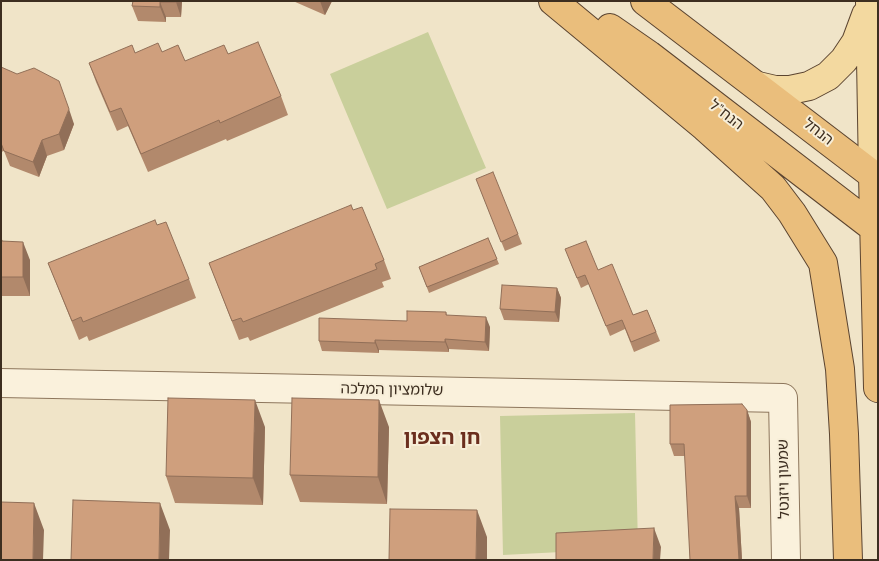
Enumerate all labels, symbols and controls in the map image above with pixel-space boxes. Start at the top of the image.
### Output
street label: הנח"ל [705,96,747,134]
street label: הנחל [800,115,836,149]
street label: שלומציון המלכה [341,380,443,400]
district label: חן הצפון [403,426,481,450]
street label: שמעון ויזנטל [774,439,794,519]

